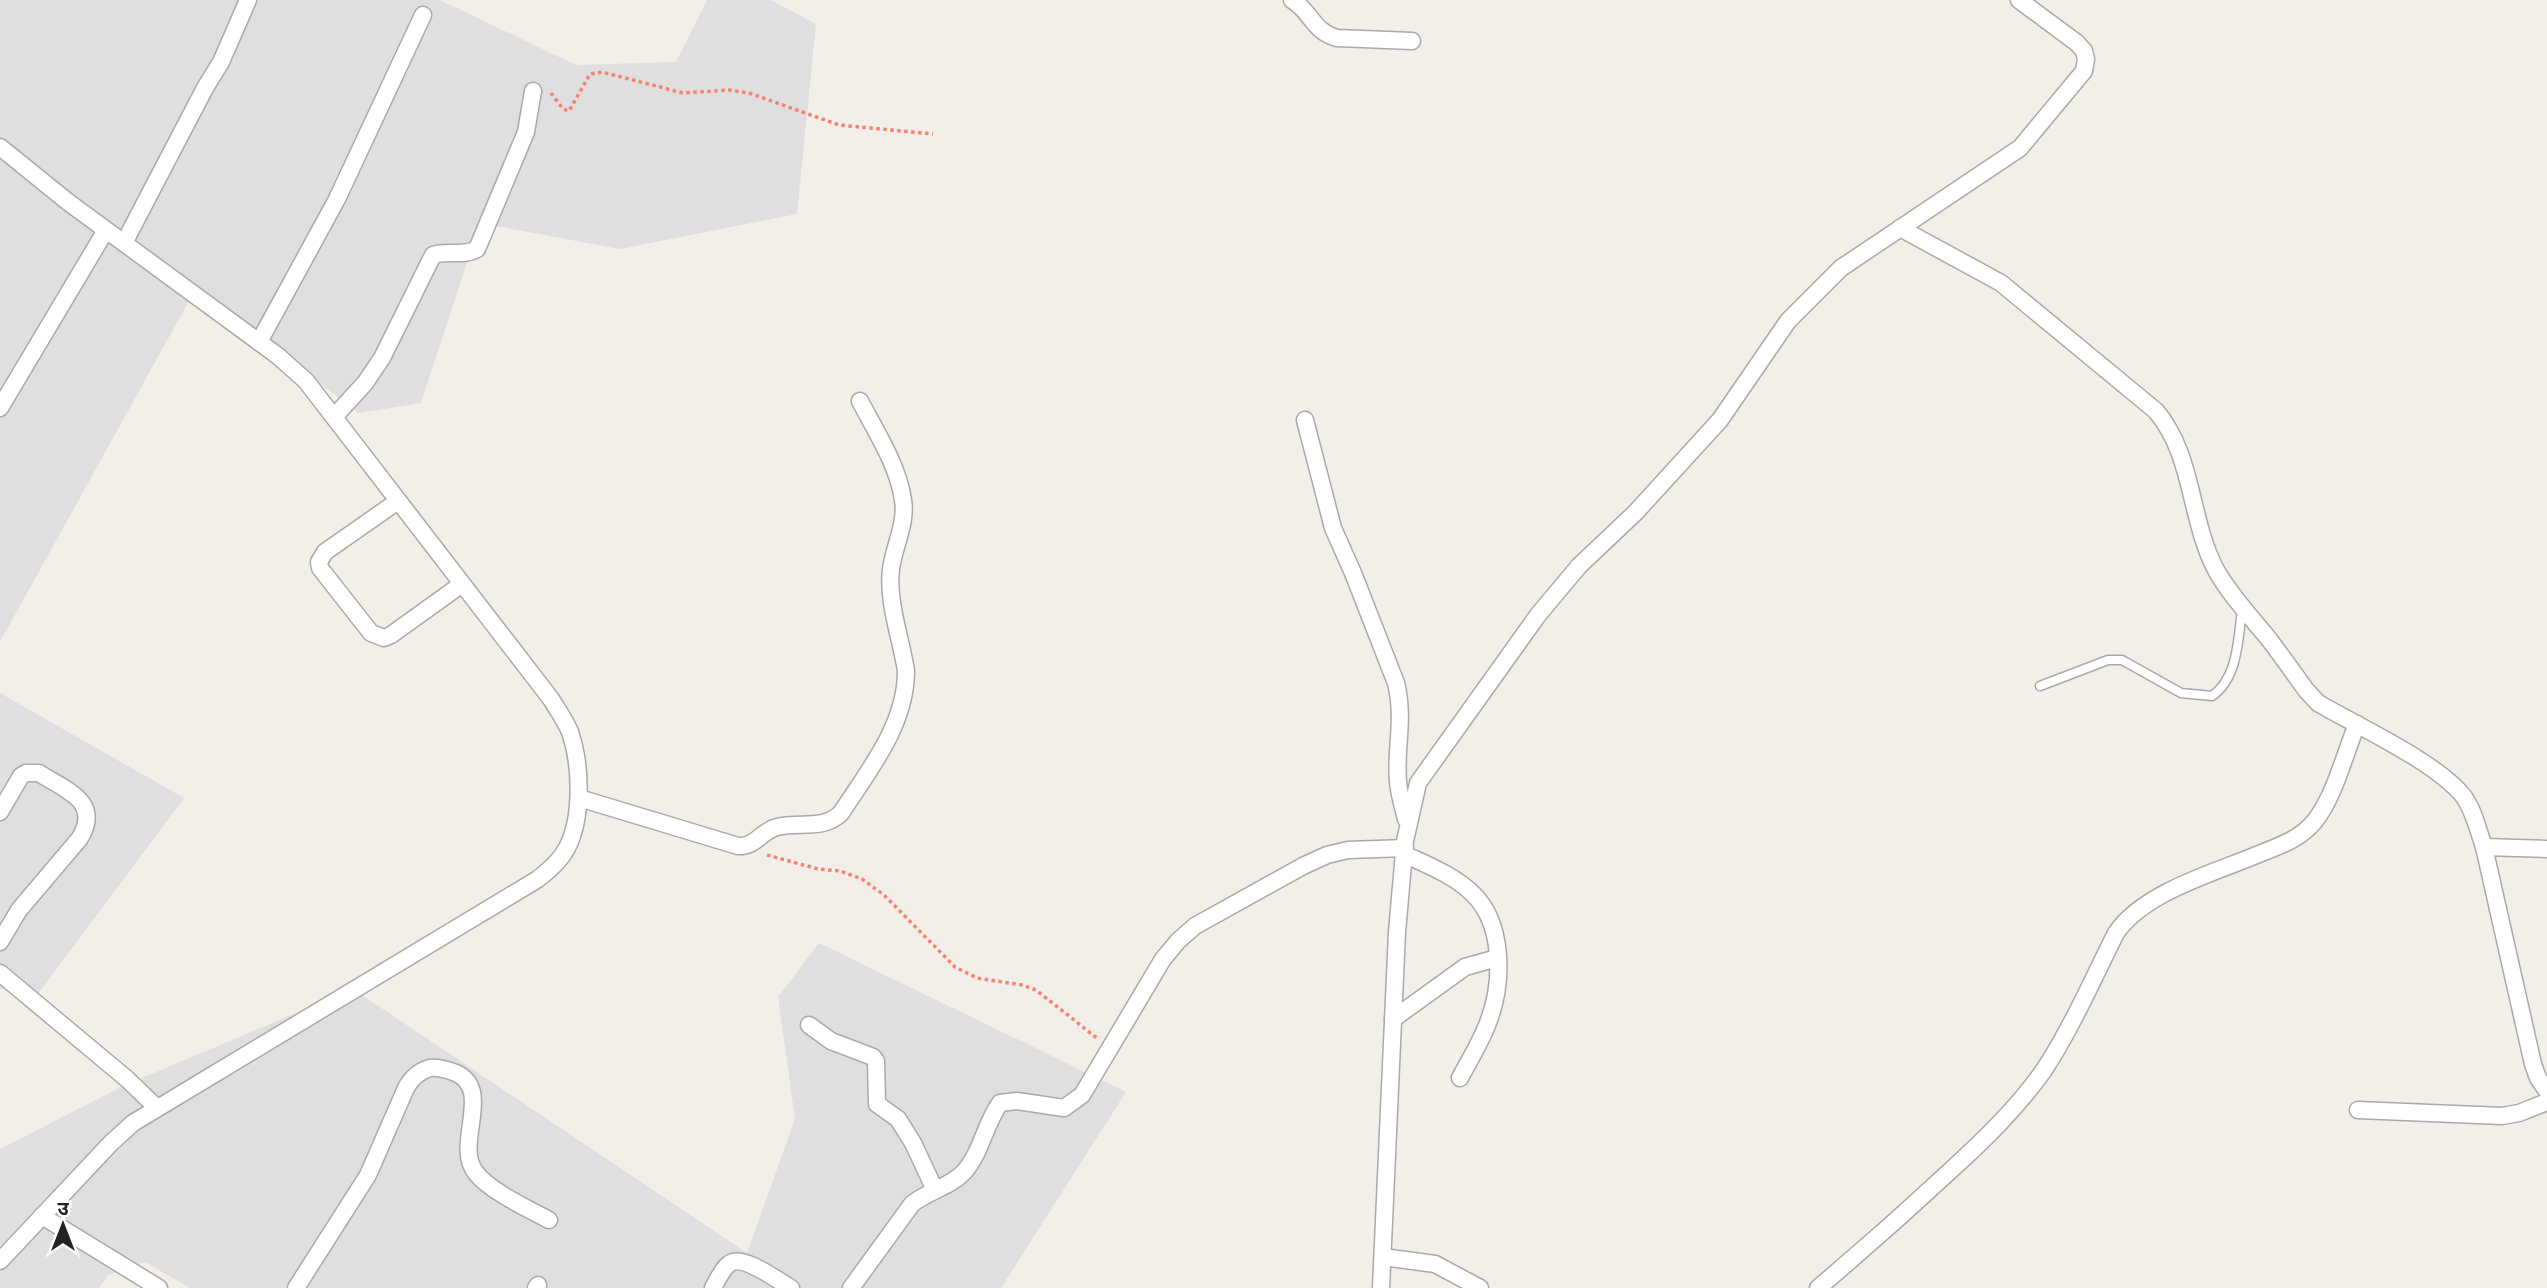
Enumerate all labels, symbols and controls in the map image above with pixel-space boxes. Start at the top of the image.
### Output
north arrow [28,1190,98,1260]
text: उ [57,1197,69,1219]

